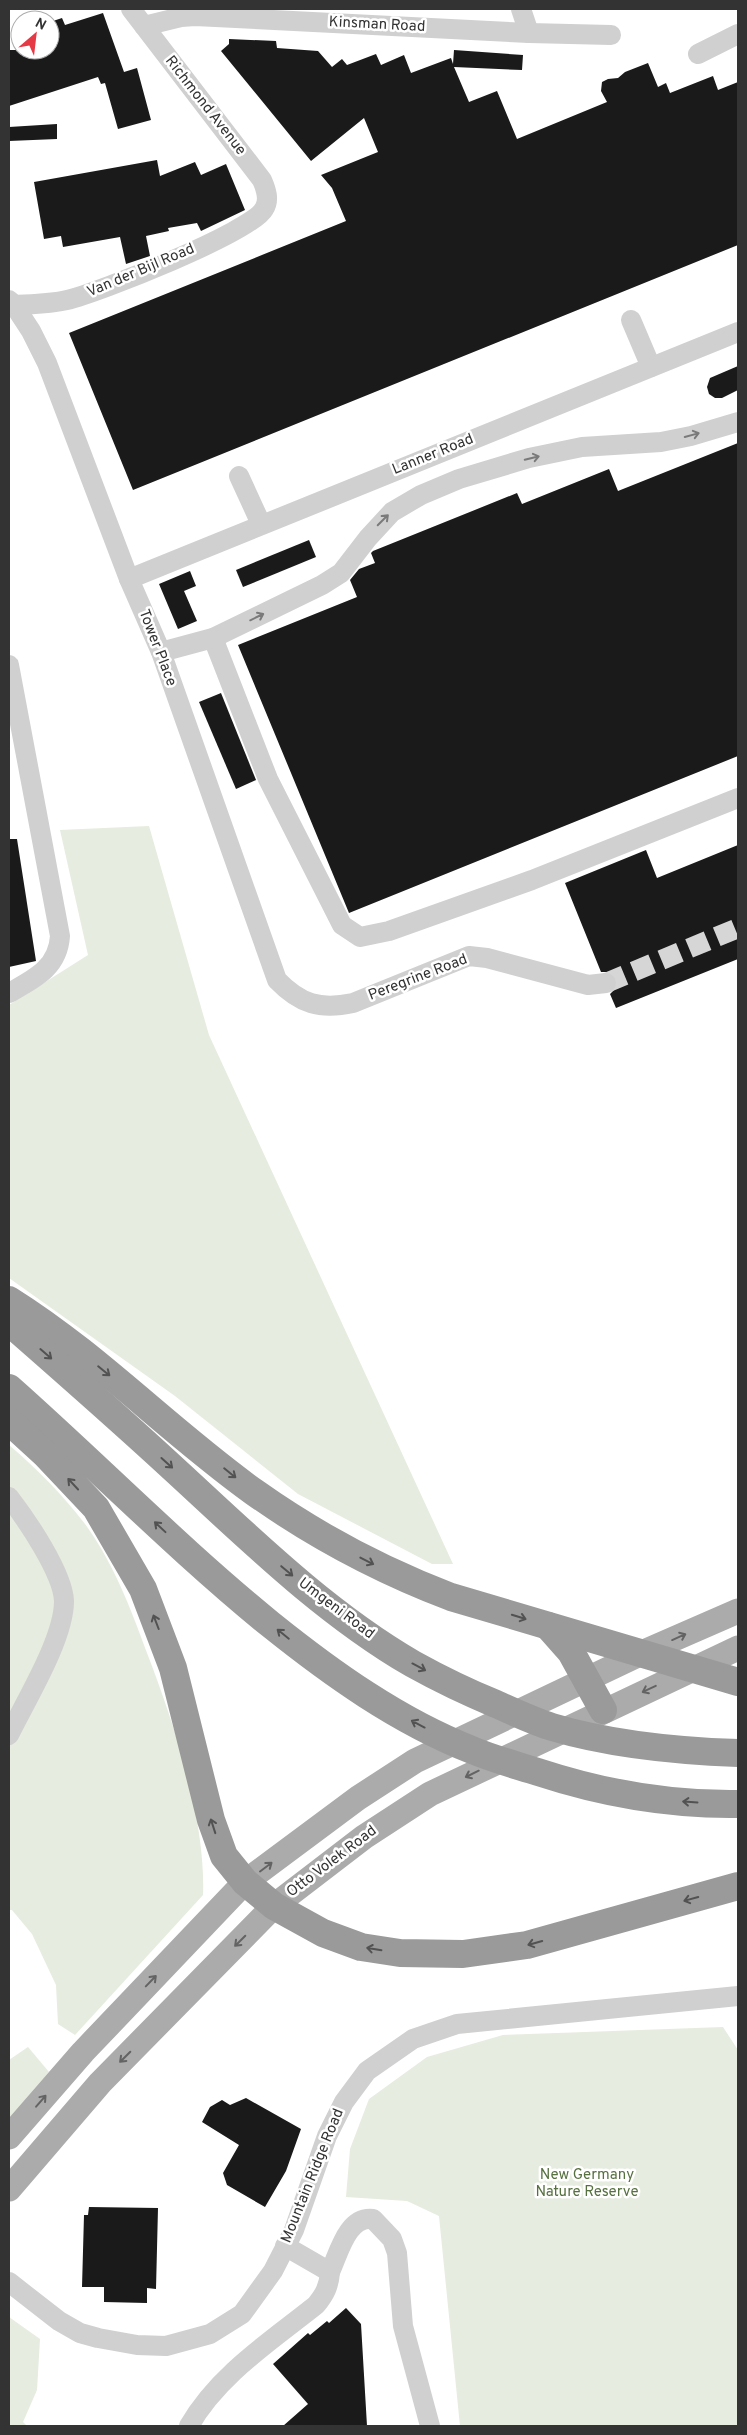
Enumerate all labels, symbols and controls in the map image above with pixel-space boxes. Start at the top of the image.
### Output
north arrow [10,10,60,60]
street label: Kinsman Road [328,13,426,37]
text: N [32,15,49,35]
street label: Richmond Avenue [160,52,250,160]
street label: Van der Bijl Road [84,240,198,302]
street label: Lanner Road [390,430,476,480]
one-way arrow [684,430,700,440]
one-way arrow [523,453,539,462]
one-way arrow [377,514,390,526]
street label: Tower Place [134,607,180,689]
one-way arrow [249,611,264,621]
street label: Peregrine Road [366,950,470,1006]
one-way arrow [39,1348,52,1360]
one-way arrow [97,1365,110,1376]
one-way arrow [160,1457,173,1469]
one-way arrow [224,1468,237,1479]
one-way arrow [67,1478,79,1490]
one-way arrow [154,1521,167,1533]
one-way arrow [359,1556,374,1566]
one-way arrow [281,1566,294,1577]
street label: Umgeni Road [294,1574,378,1644]
one-way arrow [510,1613,526,1623]
one-way arrow [151,1615,160,1631]
one-way arrow [277,1628,290,1639]
one-way arrow [671,1631,686,1641]
one-way arrow [411,1662,425,1672]
one-way arrow [642,1685,657,1694]
one-way arrow [410,1719,425,1729]
one-way arrow [465,1770,480,1779]
one-way arrow [682,1798,698,1807]
one-way arrow [208,1818,218,1834]
street label: Otto Volek Road [283,1822,381,1902]
one-way arrow [259,1862,273,1872]
one-way arrow [684,1894,700,1904]
one-way arrow [233,1935,246,1947]
one-way arrow [527,1938,543,1948]
one-way arrow [366,1944,382,1954]
one-way arrow [144,1975,157,1987]
one-way arrow [120,2050,132,2062]
one-way arrow [35,2094,46,2107]
street label: Mountain Ridge Road [277,2106,349,2246]
park label: New Germany Nature Reserve [535,2166,639,2202]

